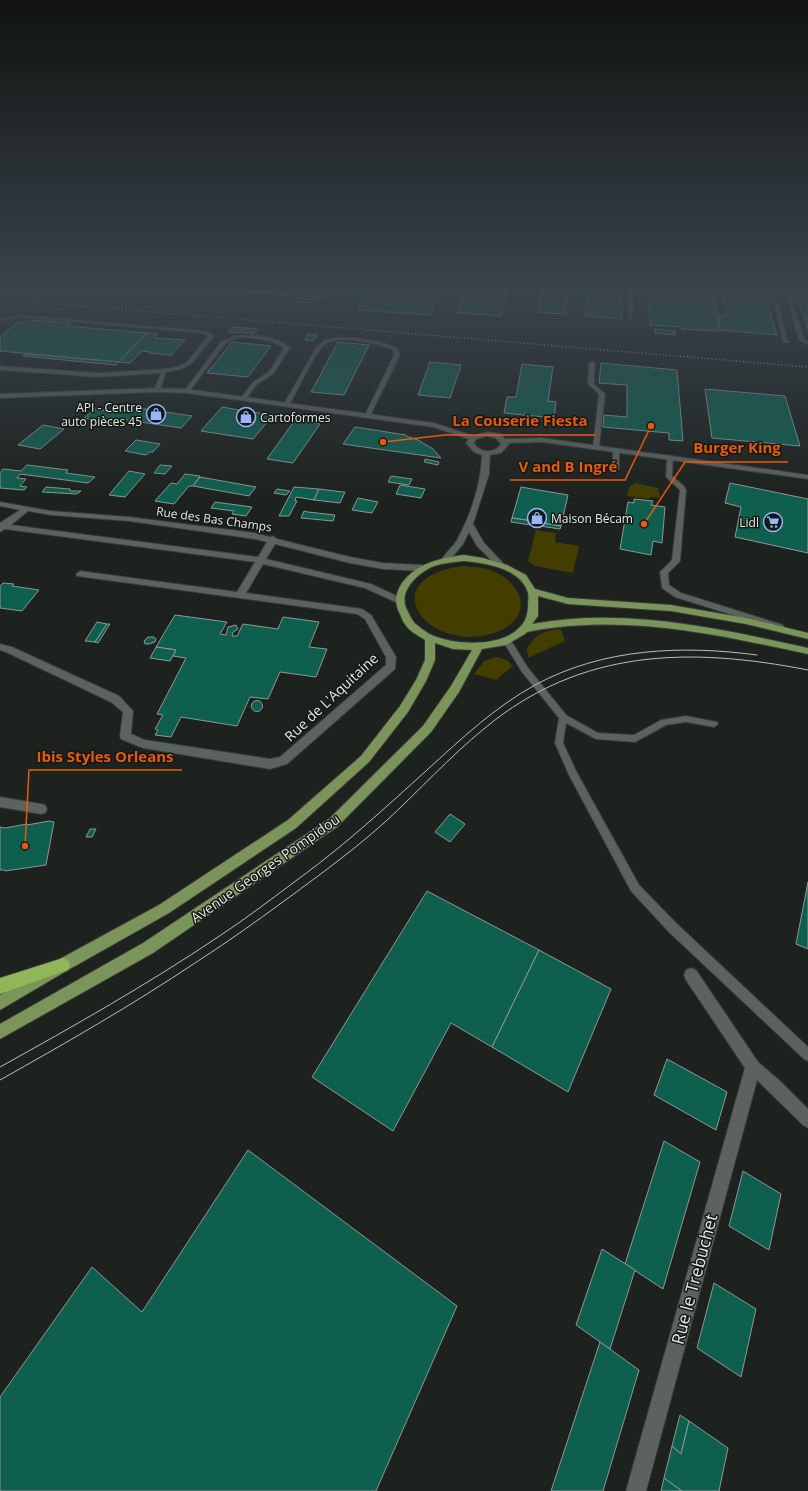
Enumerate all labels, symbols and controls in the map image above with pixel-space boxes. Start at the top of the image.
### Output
place label: API - Centre auto pièces 45 [61,399,142,430]
shop icon: API - Centre auto pièces 45 [145,403,167,425]
shop icon: Cartoformes [235,406,257,428]
callout: La Couserie Fiesta [445,408,596,435]
place label: Cartoformes [260,409,331,426]
text: La Couserie Fiesta [452,410,588,430]
callout: Burger King [685,435,788,462]
text: Burger King [693,437,781,457]
callout: V and B Ingré [510,453,625,480]
text: V and B Ingré [519,456,618,476]
street label: Rue des Bas Champs [155,502,273,536]
shop icon: Maison Bécam [526,507,548,529]
place label: Maison Bécam [551,510,633,527]
supermarket icon: Lidl [762,511,784,533]
place label: Lidl [739,514,759,531]
street label: Rue de L'Aquitaine [280,649,382,745]
callout: Ibis Styles Orleans [29,743,182,770]
text: Ibis Styles Orleans [36,746,174,766]
street label: Avenue Georges Pompidou [187,809,343,927]
street label: Rue le Trebuchet [666,1211,722,1347]

